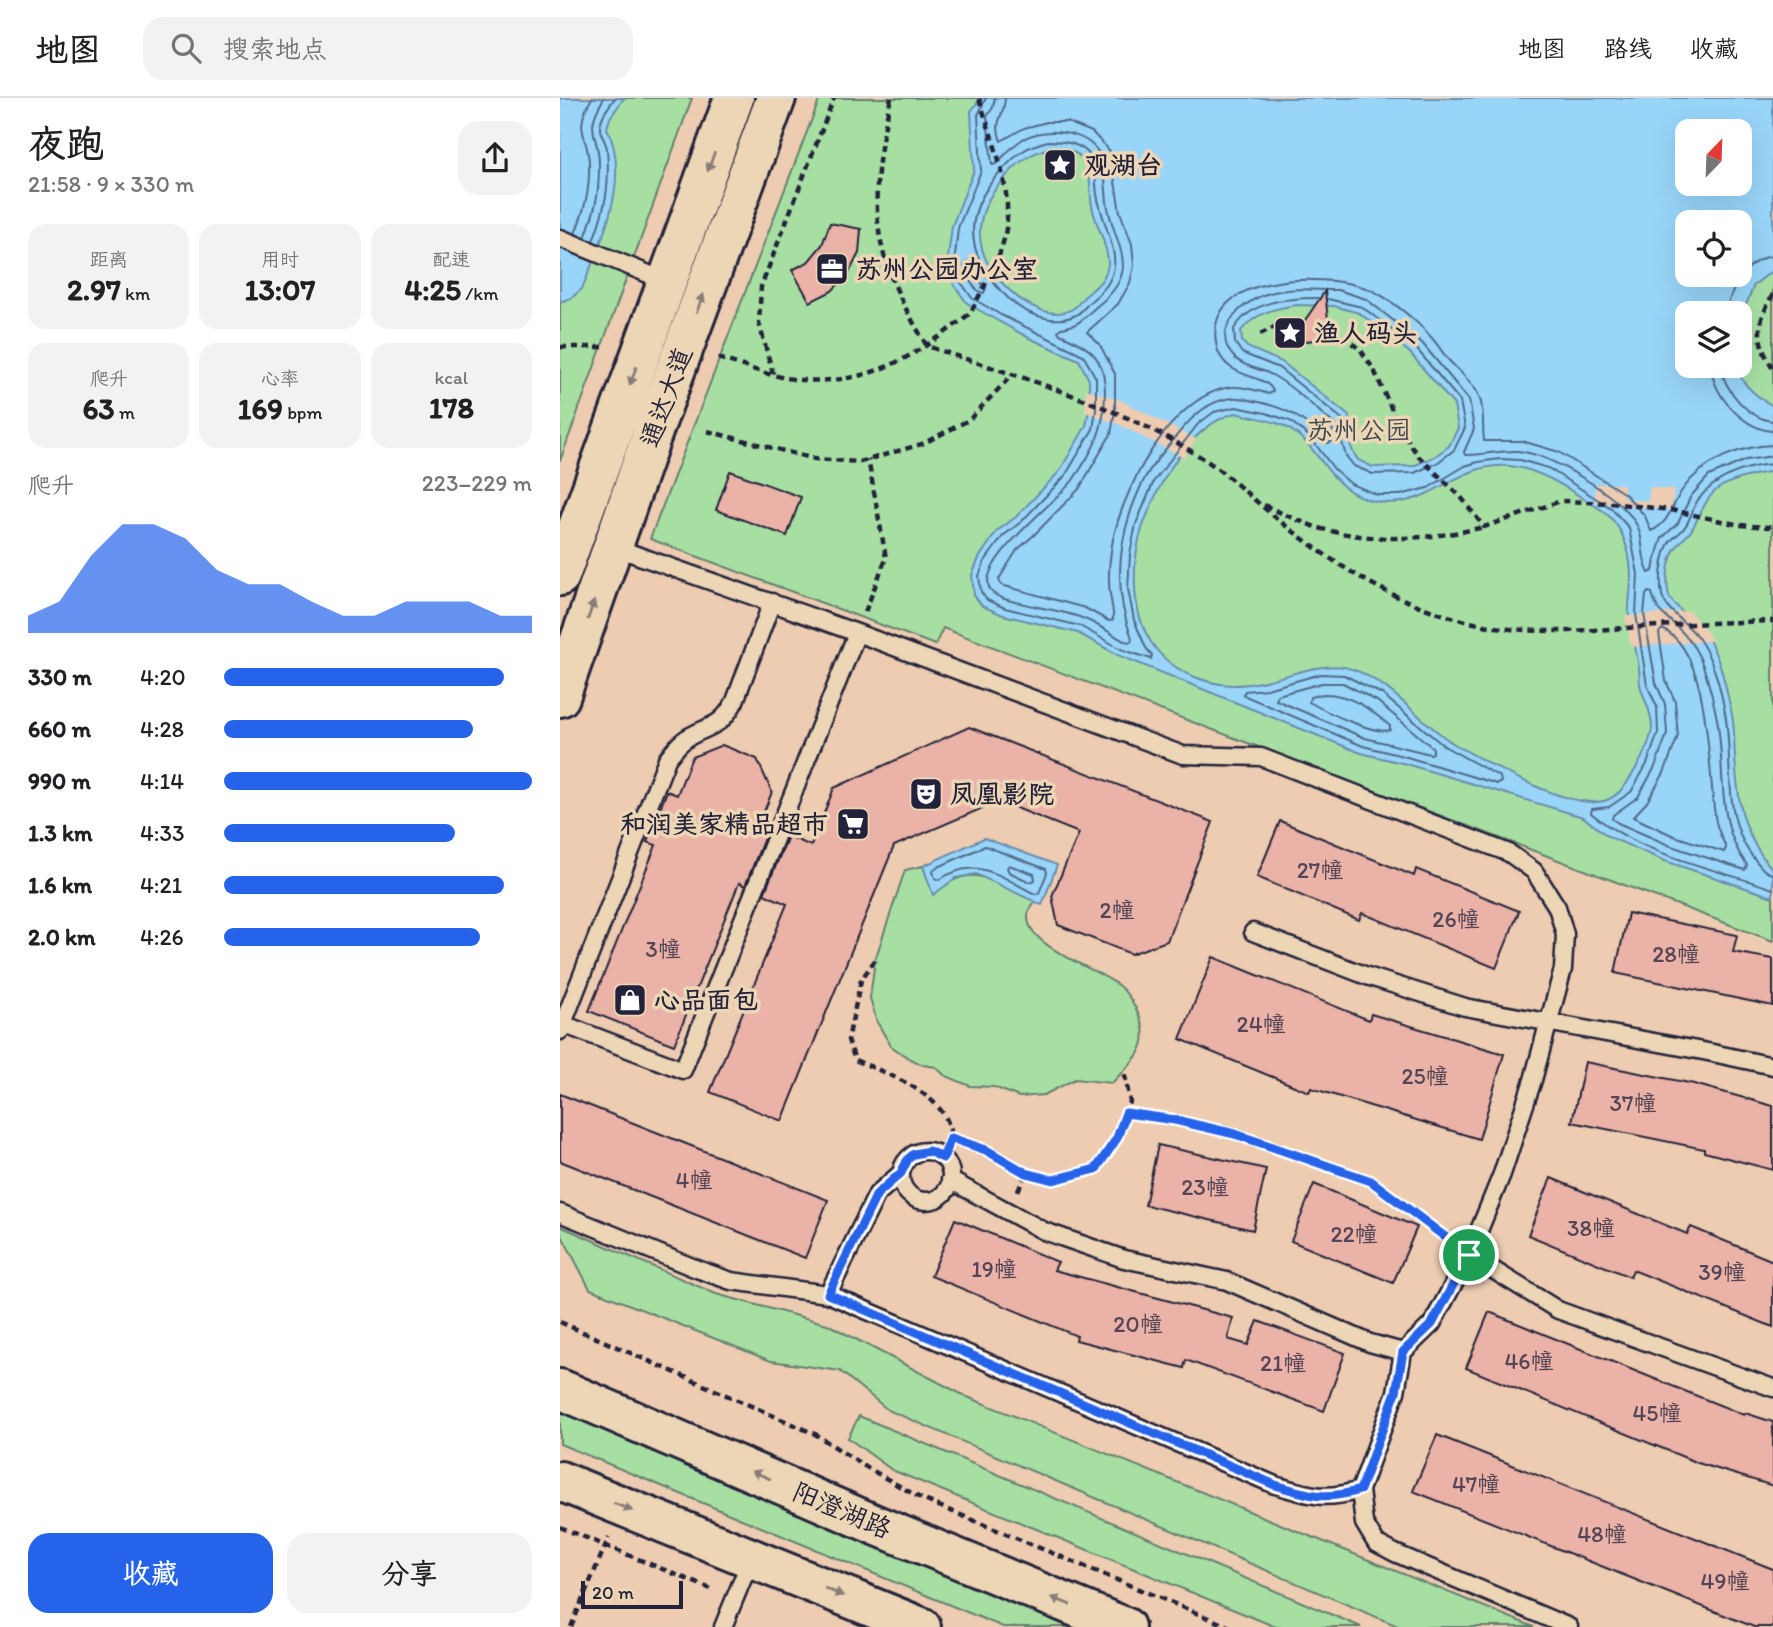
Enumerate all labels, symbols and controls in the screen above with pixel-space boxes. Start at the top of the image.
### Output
search box [143,17,633,80]
icon: search [167,29,205,67]
text: 地图 [35,30,101,69]
text: 搜索地点 [223,33,327,65]
text: 地图 [1518,34,1566,63]
text: 路线 [1604,34,1652,63]
text: 收藏 [1690,34,1738,63]
north arrow [1675,119,1752,196]
map controls [1675,119,1752,378]
text: 夜跑 [28,121,104,167]
button: share [458,121,532,195]
place icon: 观湖台 [1041,146,1079,184]
place label: 观湖台 [1084,149,1162,181]
one-way arrow [705,152,716,173]
text: 21:58 · 9 × 330 m [28,170,194,198]
button: locate [1675,210,1752,287]
text: 距离 [90,248,128,271]
text: 用时 [261,248,299,271]
text: 配速 [432,248,470,271]
office icon: 苏州公园办公室 [813,250,851,288]
place label: 苏州公园办公室 [856,253,1038,285]
text: 2.97 [67,271,121,308]
text: 13:07 [245,271,315,308]
text: 4:25 [404,271,461,308]
text: km [121,282,150,305]
text: /km [461,282,498,305]
one-way arrow [695,293,706,314]
button: layers [1675,301,1752,378]
place icon: 渔人码头 [1271,314,1309,352]
place label: 渔人码头 [1314,317,1418,349]
street label: 通达大道 [633,343,699,451]
one-way arrow [627,365,638,386]
text: kcal [434,366,468,389]
text: 爬升 [90,367,128,390]
text: 心率 [261,367,299,390]
text: 178 [429,389,474,426]
text: 63 [82,390,115,427]
text: 169 [237,390,283,427]
text: m [115,401,135,424]
text: bpm [283,401,323,424]
park label: 苏州公园 [1307,414,1411,446]
text: 223–229 m [422,469,532,497]
text: 爬升 [28,471,74,499]
one-way arrow [586,599,597,620]
text: 330 m [28,663,92,691]
text: 4:20 [140,663,186,691]
text: 660 m [28,715,91,743]
text: 4:28 [140,715,184,743]
text: 990 m [28,767,91,795]
text: 4:14 [140,767,184,795]
theatre icon: 凤凰影院 [907,775,945,813]
place label: 凤凰影院 [950,778,1054,810]
supermarket icon: 和润美家精品超市 [834,805,872,843]
place label: 和润美家精品超市 [620,808,828,840]
text: 1.3 km [28,819,92,847]
text: 4:33 [140,819,185,847]
house number: 27幢 [1297,856,1343,884]
text: 1.6 km [28,871,92,899]
text: 4:21 [140,871,182,899]
house number: 2幢 [1099,896,1135,924]
house number: 26幢 [1432,905,1480,933]
text: 2.0 km [28,923,96,951]
text: 4:26 [140,923,184,951]
house number: 3幢 [645,935,681,963]
house number: 28幢 [1652,940,1700,968]
shop icon: 心品面包 [611,981,649,1019]
place label: 心品面包 [654,984,758,1016]
house number: 24幢 [1237,1010,1285,1038]
house number: 25幢 [1401,1062,1449,1090]
house number: 37幢 [1610,1089,1656,1117]
house number: 4幢 [676,1166,712,1194]
house number: 23幢 [1181,1173,1229,1201]
house number: 38幢 [1567,1214,1615,1242]
house number: 22幢 [1330,1220,1378,1248]
pin [1439,1225,1499,1285]
icon: arrive [1450,1236,1488,1274]
house number: 19幢 [971,1255,1017,1283]
house number: 39幢 [1698,1258,1746,1286]
house number: 20幢 [1113,1310,1163,1338]
house number: 46幢 [1505,1347,1554,1375]
house number: 21幢 [1260,1349,1306,1377]
house number: 45幢 [1633,1399,1681,1427]
one-way arrow [751,1469,772,1480]
house number: 47幢 [1452,1470,1500,1498]
street label: 阳澄湖路 [788,1475,896,1545]
one-way arrow [613,1502,634,1513]
house number: 48幢 [1577,1520,1627,1548]
button: 收藏 [28,1533,273,1613]
button: 分享 [287,1533,532,1613]
house number: 49幢 [1701,1567,1749,1595]
scale bar [581,1578,682,1610]
text: 20 m [592,1581,634,1604]
one-way arrow [824,1587,845,1598]
one-way arrow [1051,1595,1072,1606]

